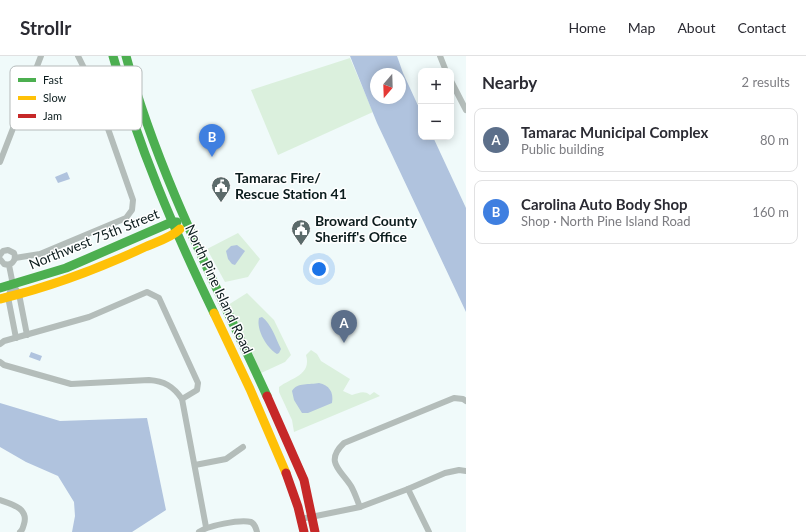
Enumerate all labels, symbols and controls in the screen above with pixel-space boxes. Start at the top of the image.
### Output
text: Strollr [20,16,71,39]
text: Home [568,19,606,36]
text: Map [628,19,655,36]
text: About [677,19,715,36]
text: Contact [737,19,786,36]
legend [10,66,142,130]
north arrow [370,68,406,104]
map controls [418,68,454,140]
button: + [418,68,454,104]
text: Nearby [482,72,537,93]
text: Fast [43,73,63,86]
text: 2 results [742,74,790,90]
text: Slow [43,91,67,104]
button: − [418,104,454,140]
text: Jam [43,109,62,122]
text: Tamarac Municipal Complex [521,123,708,141]
pin: B [199,124,225,157]
text: A [491,132,501,148]
text: 80 m [760,132,789,148]
text: Public building [521,141,604,157]
place label: Tamarac Fire/ Rescue Station 41 [235,169,347,202]
public building icon: Tamarac Fire/ Rescue Station 41 [210,175,232,203]
text: Carolina Auto Body Shop [521,195,688,213]
text: B [492,204,500,220]
text: 160 m [752,204,789,220]
street label: Northwest 75th Street [26,205,161,272]
place label: Broward County Sheriff's Office [315,212,418,245]
text: Shop · North Pine Island Road [521,213,691,229]
public building icon: Broward County Sheriff's Office [290,218,312,246]
street label: North Pine Island Road [182,221,257,356]
your location [309,259,329,279]
pin: A [331,310,357,343]

